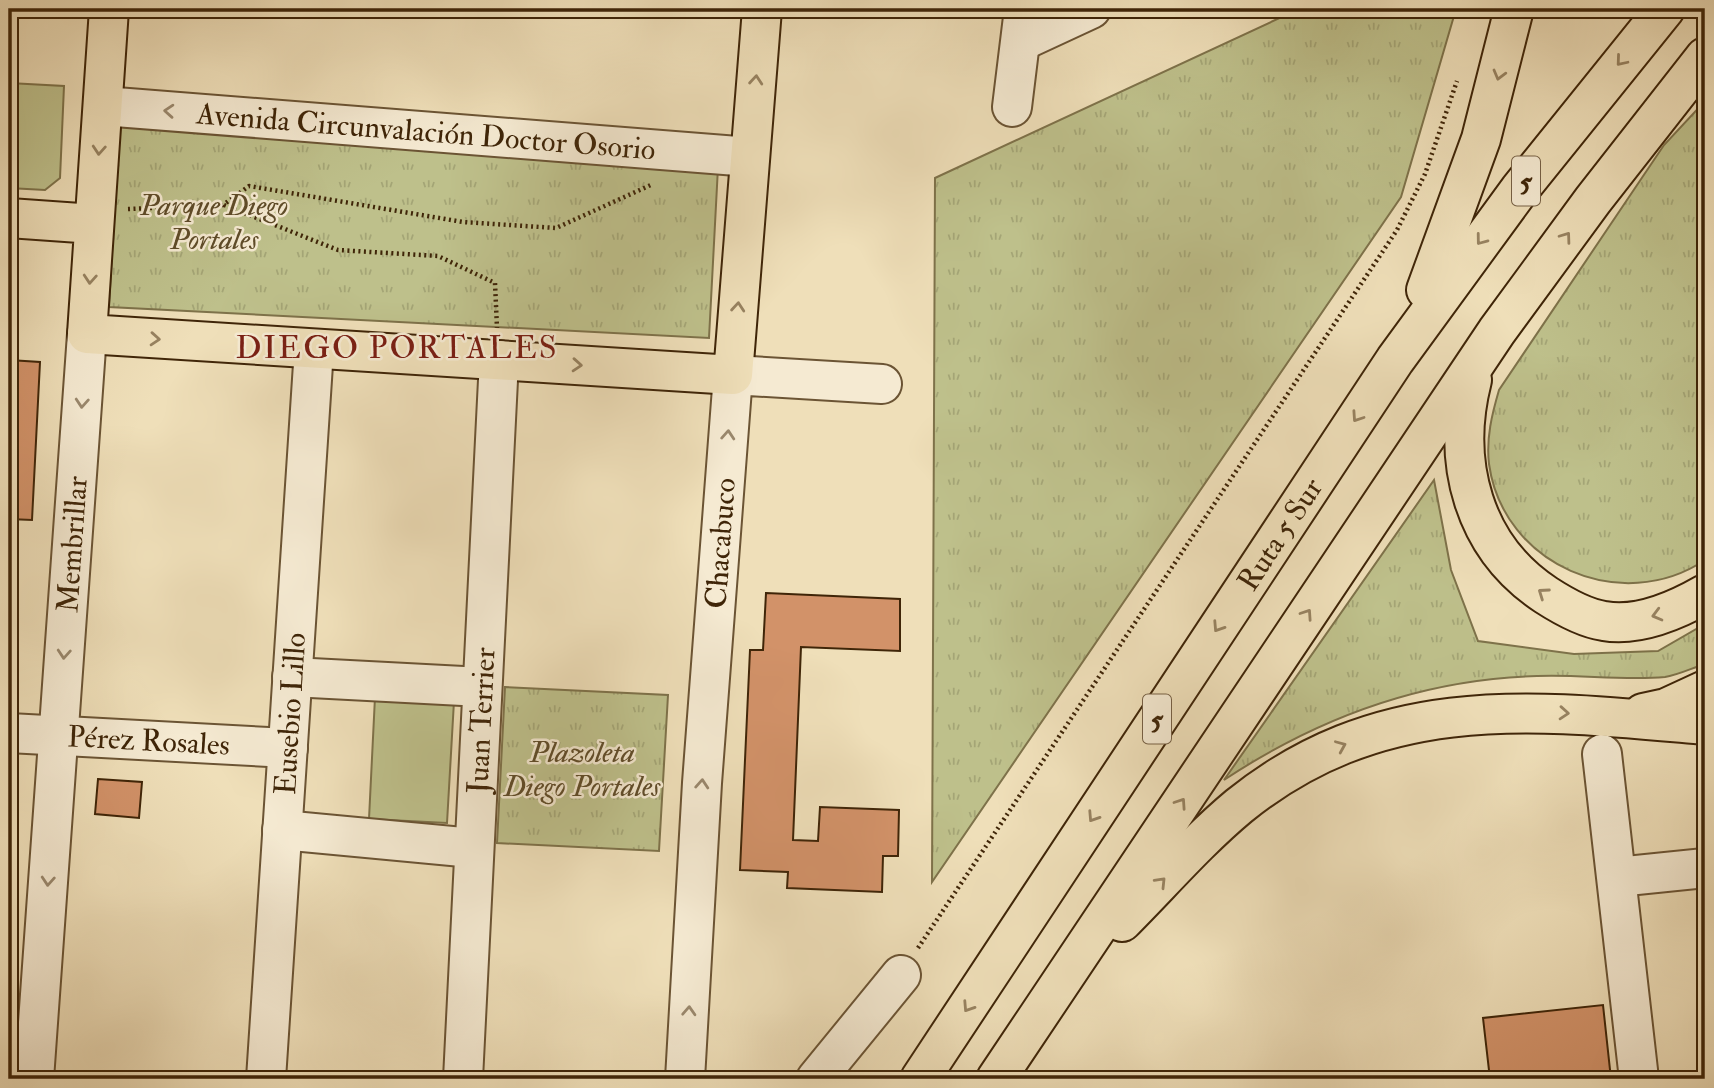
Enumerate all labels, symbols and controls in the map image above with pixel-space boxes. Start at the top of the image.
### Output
one-way arrow [1617,52,1629,65]
one-way arrow [1493,69,1507,81]
one-way arrow [748,74,763,85]
street label: Avenida Circunvalación Doctor Osorio [194,95,657,168]
one-way arrow [163,104,174,119]
one-way arrow [92,145,107,156]
road number: 5 [1512,156,1540,206]
park label: Parque Diego Portales [139,187,288,258]
one-way arrow [1476,232,1489,245]
one-way arrow [1558,232,1570,245]
one-way arrow [83,274,98,285]
one-way arrow [730,301,745,312]
district label: DIEGO PORTALES [235,328,559,368]
one-way arrow [149,331,160,346]
one-way arrow [572,358,583,373]
one-way arrow [75,397,90,408]
one-way arrow [1353,409,1366,422]
one-way arrow [720,429,735,440]
street label: Ruta 5 Sur [1230,471,1331,598]
street label: Membrillar [49,475,96,614]
street label: Chacabuco [697,476,744,610]
one-way arrow [1538,589,1551,601]
one-way arrow [1651,607,1663,621]
one-way arrow [1299,609,1311,622]
one-way arrow [1214,619,1227,632]
street label: Eusebio Lillo [267,631,314,796]
street label: Juan Terrier [459,647,504,795]
one-way arrow [57,649,72,660]
road number: 5 [1143,694,1171,744]
one-way arrow [1559,705,1570,720]
street label: Pérez Rosales [67,718,231,764]
park label: Plazoleta Diego Portales [503,734,661,805]
one-way arrow [1334,740,1346,754]
one-way arrow [694,778,709,789]
one-way arrow [1173,798,1186,811]
one-way arrow [1089,809,1101,822]
one-way arrow [41,876,56,887]
one-way arrow [1153,877,1166,890]
one-way arrow [964,999,976,1012]
one-way arrow [681,1005,696,1016]

